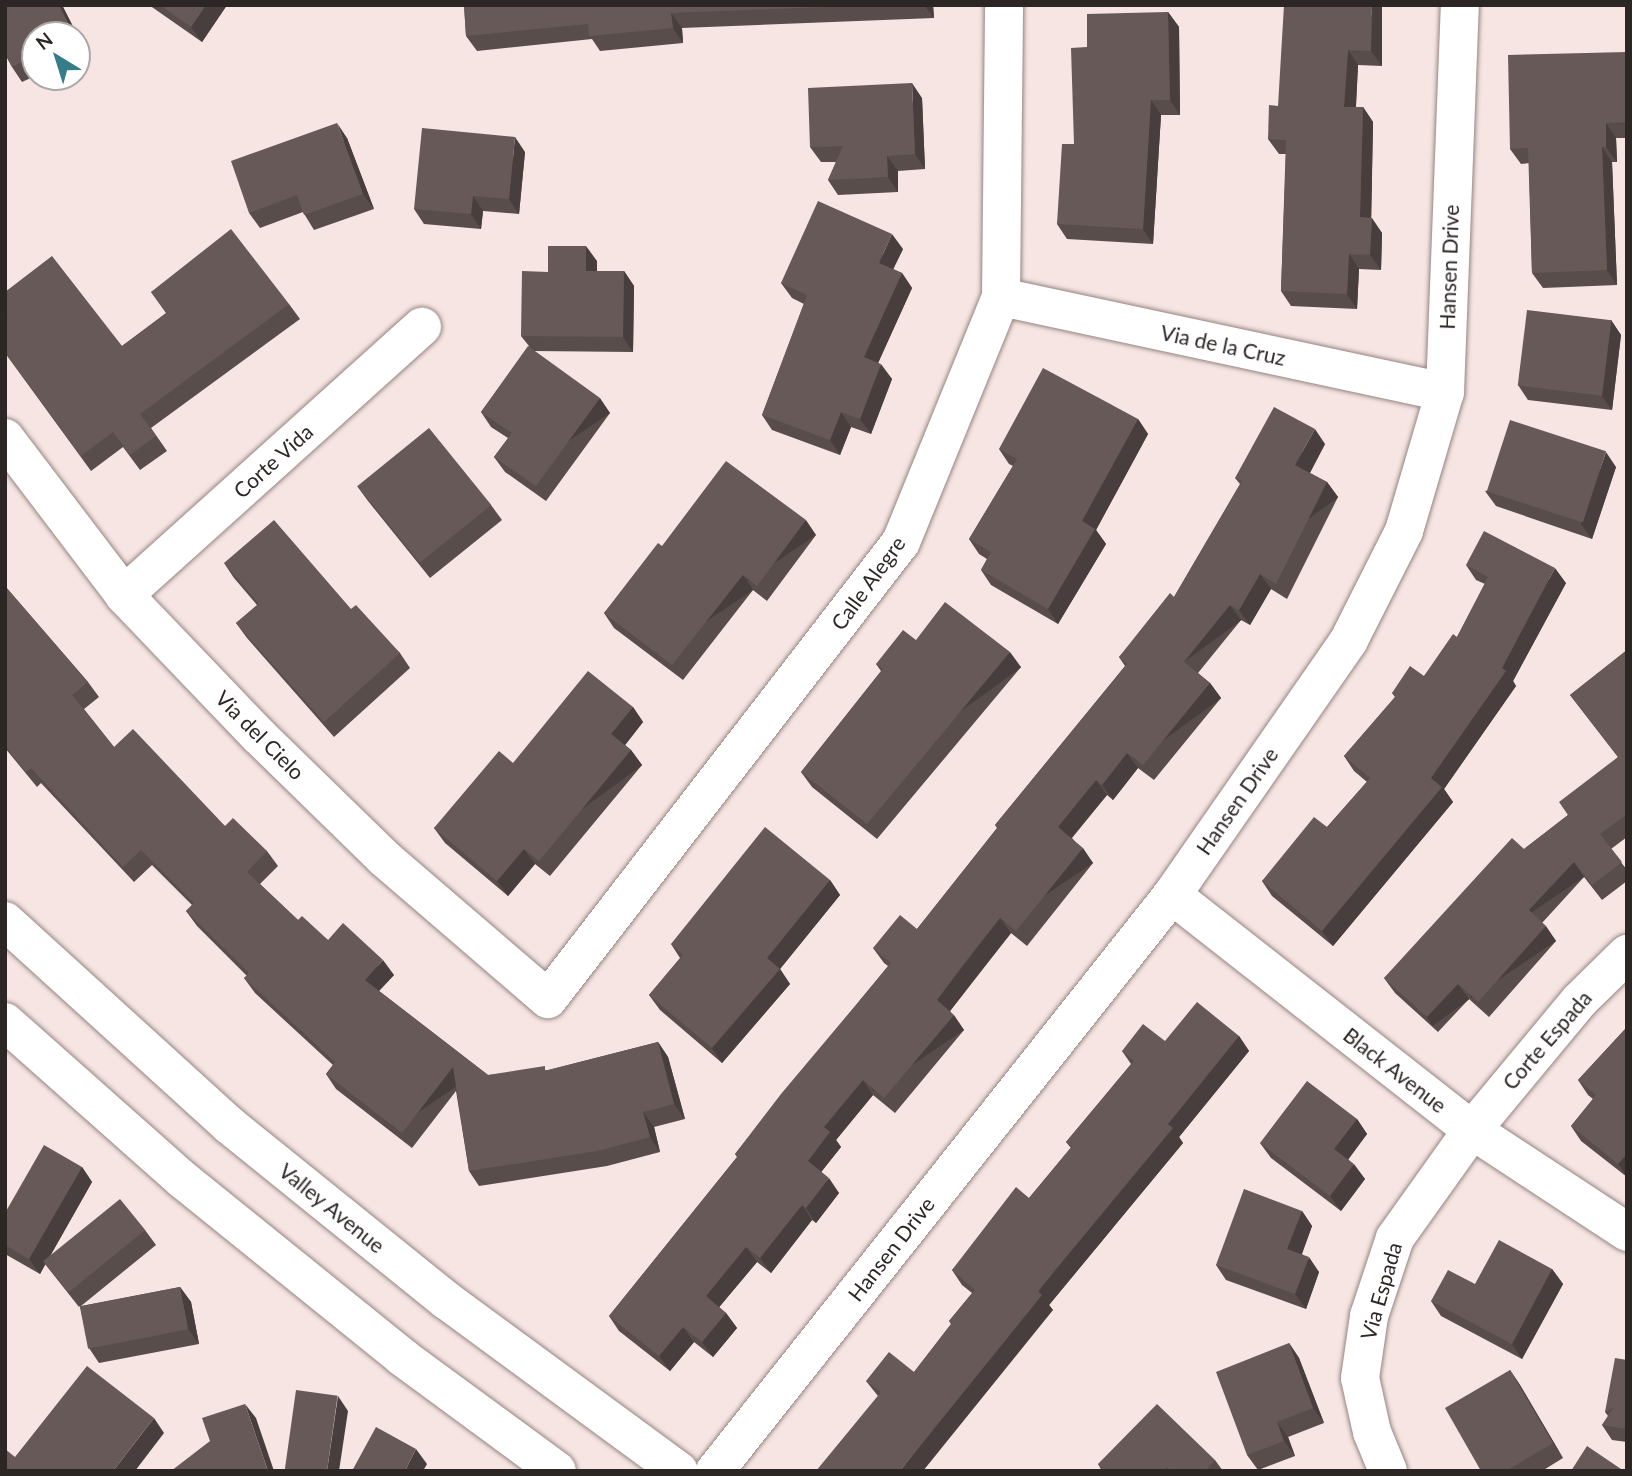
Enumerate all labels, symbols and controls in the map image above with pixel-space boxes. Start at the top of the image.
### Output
north arrow [21,21,91,91]
text: N [31,27,57,54]
street label: Hansen Drive [1434,204,1464,330]
street label: Via de la Cruz [1158,319,1288,371]
street label: Corte Vida [228,419,318,503]
street label: Calle Alegre [825,531,911,635]
street label: Via del Cielo [210,685,310,785]
street label: Hansen Drive [1191,742,1283,860]
street label: Corte Espada [1497,985,1597,1095]
street label: Black Avenue [1338,1022,1452,1118]
street label: Valley Avenue [274,1157,390,1259]
street label: Hansen Drive [843,1192,939,1306]
street label: Via Espada [1355,1239,1407,1343]

